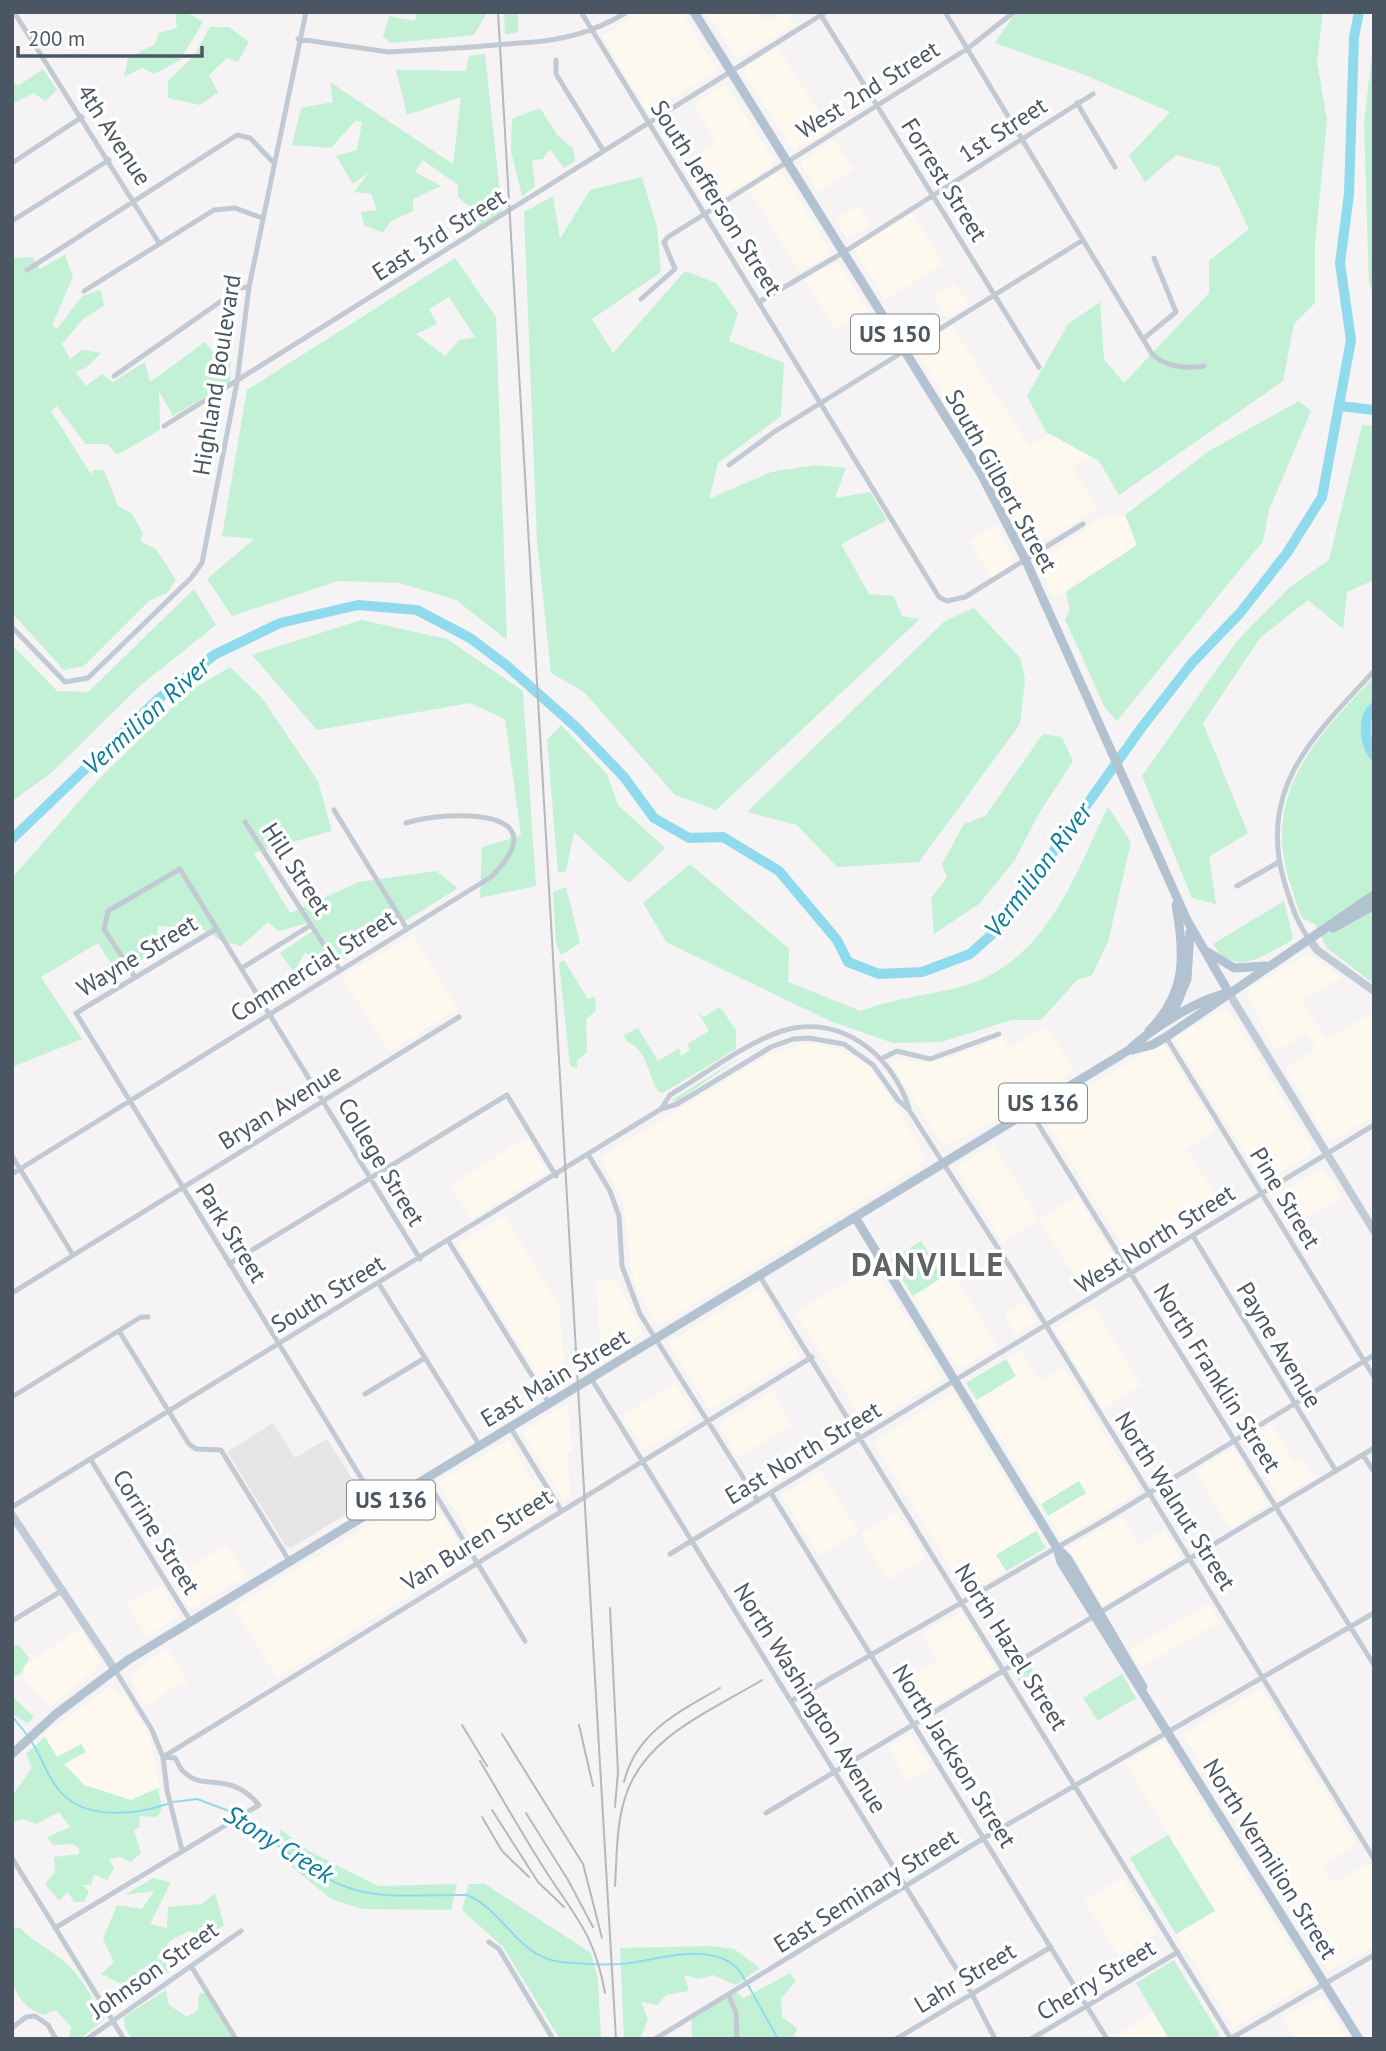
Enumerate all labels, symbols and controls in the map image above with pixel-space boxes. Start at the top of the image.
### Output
scale bar [18,14,201,58]
text: 200 m [28,25,85,52]
street label: West 2nd Street [791,33,945,146]
street label: 4th Avenue [70,78,159,191]
street label: 1st Street [953,90,1053,170]
street label: South Jefferson Street [644,94,789,301]
street label: Forrest Street [894,112,995,247]
street label: East 3rd Street [366,181,511,288]
street label: Highland Boulevard [185,272,248,478]
road number: US 150 [851,314,939,354]
street label: South Gilbert Street [938,384,1064,578]
water label: Vermilion River [75,649,217,782]
water label: Vermilion River [976,795,1100,944]
street label: Hill Street [255,817,338,921]
street label: Commercial Street [224,902,401,1029]
street label: Wayne Street [71,908,203,1004]
street label: Bryan Avenue [213,1057,347,1157]
road number: US 136 [999,1084,1087,1122]
street label: College Street [331,1092,432,1232]
street label: Pine Street [1243,1141,1328,1254]
street label: Park Street [189,1177,274,1288]
street label: West North Street [1069,1177,1240,1300]
district label: DANVILLE [851,1243,1005,1285]
street label: South Street [265,1247,390,1340]
street label: Payne Avenue [1230,1276,1329,1413]
street label: North Franklin Street [1147,1278,1288,1478]
street label: East Main Street [475,1321,635,1434]
street label: East North Street [719,1394,886,1511]
street label: North Walnut Street [1108,1406,1243,1596]
street label: Corrine Street [106,1464,207,1600]
road number: US 136 [347,1480,435,1520]
street label: Van Buren Street [395,1481,558,1599]
street label: North Hazel Street [948,1558,1075,1736]
street label: North Washington Avenue [727,1577,894,1819]
street label: North Jackson Street [885,1658,1023,1853]
street label: North Vermilion Street [1196,1753,1345,1965]
water label: Stony Creek [218,1797,341,1891]
street label: East Seminary Street [768,1821,964,1960]
street label: Johnson Street [83,1914,224,2026]
street label: Cherry Street [1031,1932,1161,2027]
street label: Lahr Street [908,1935,1021,2020]

